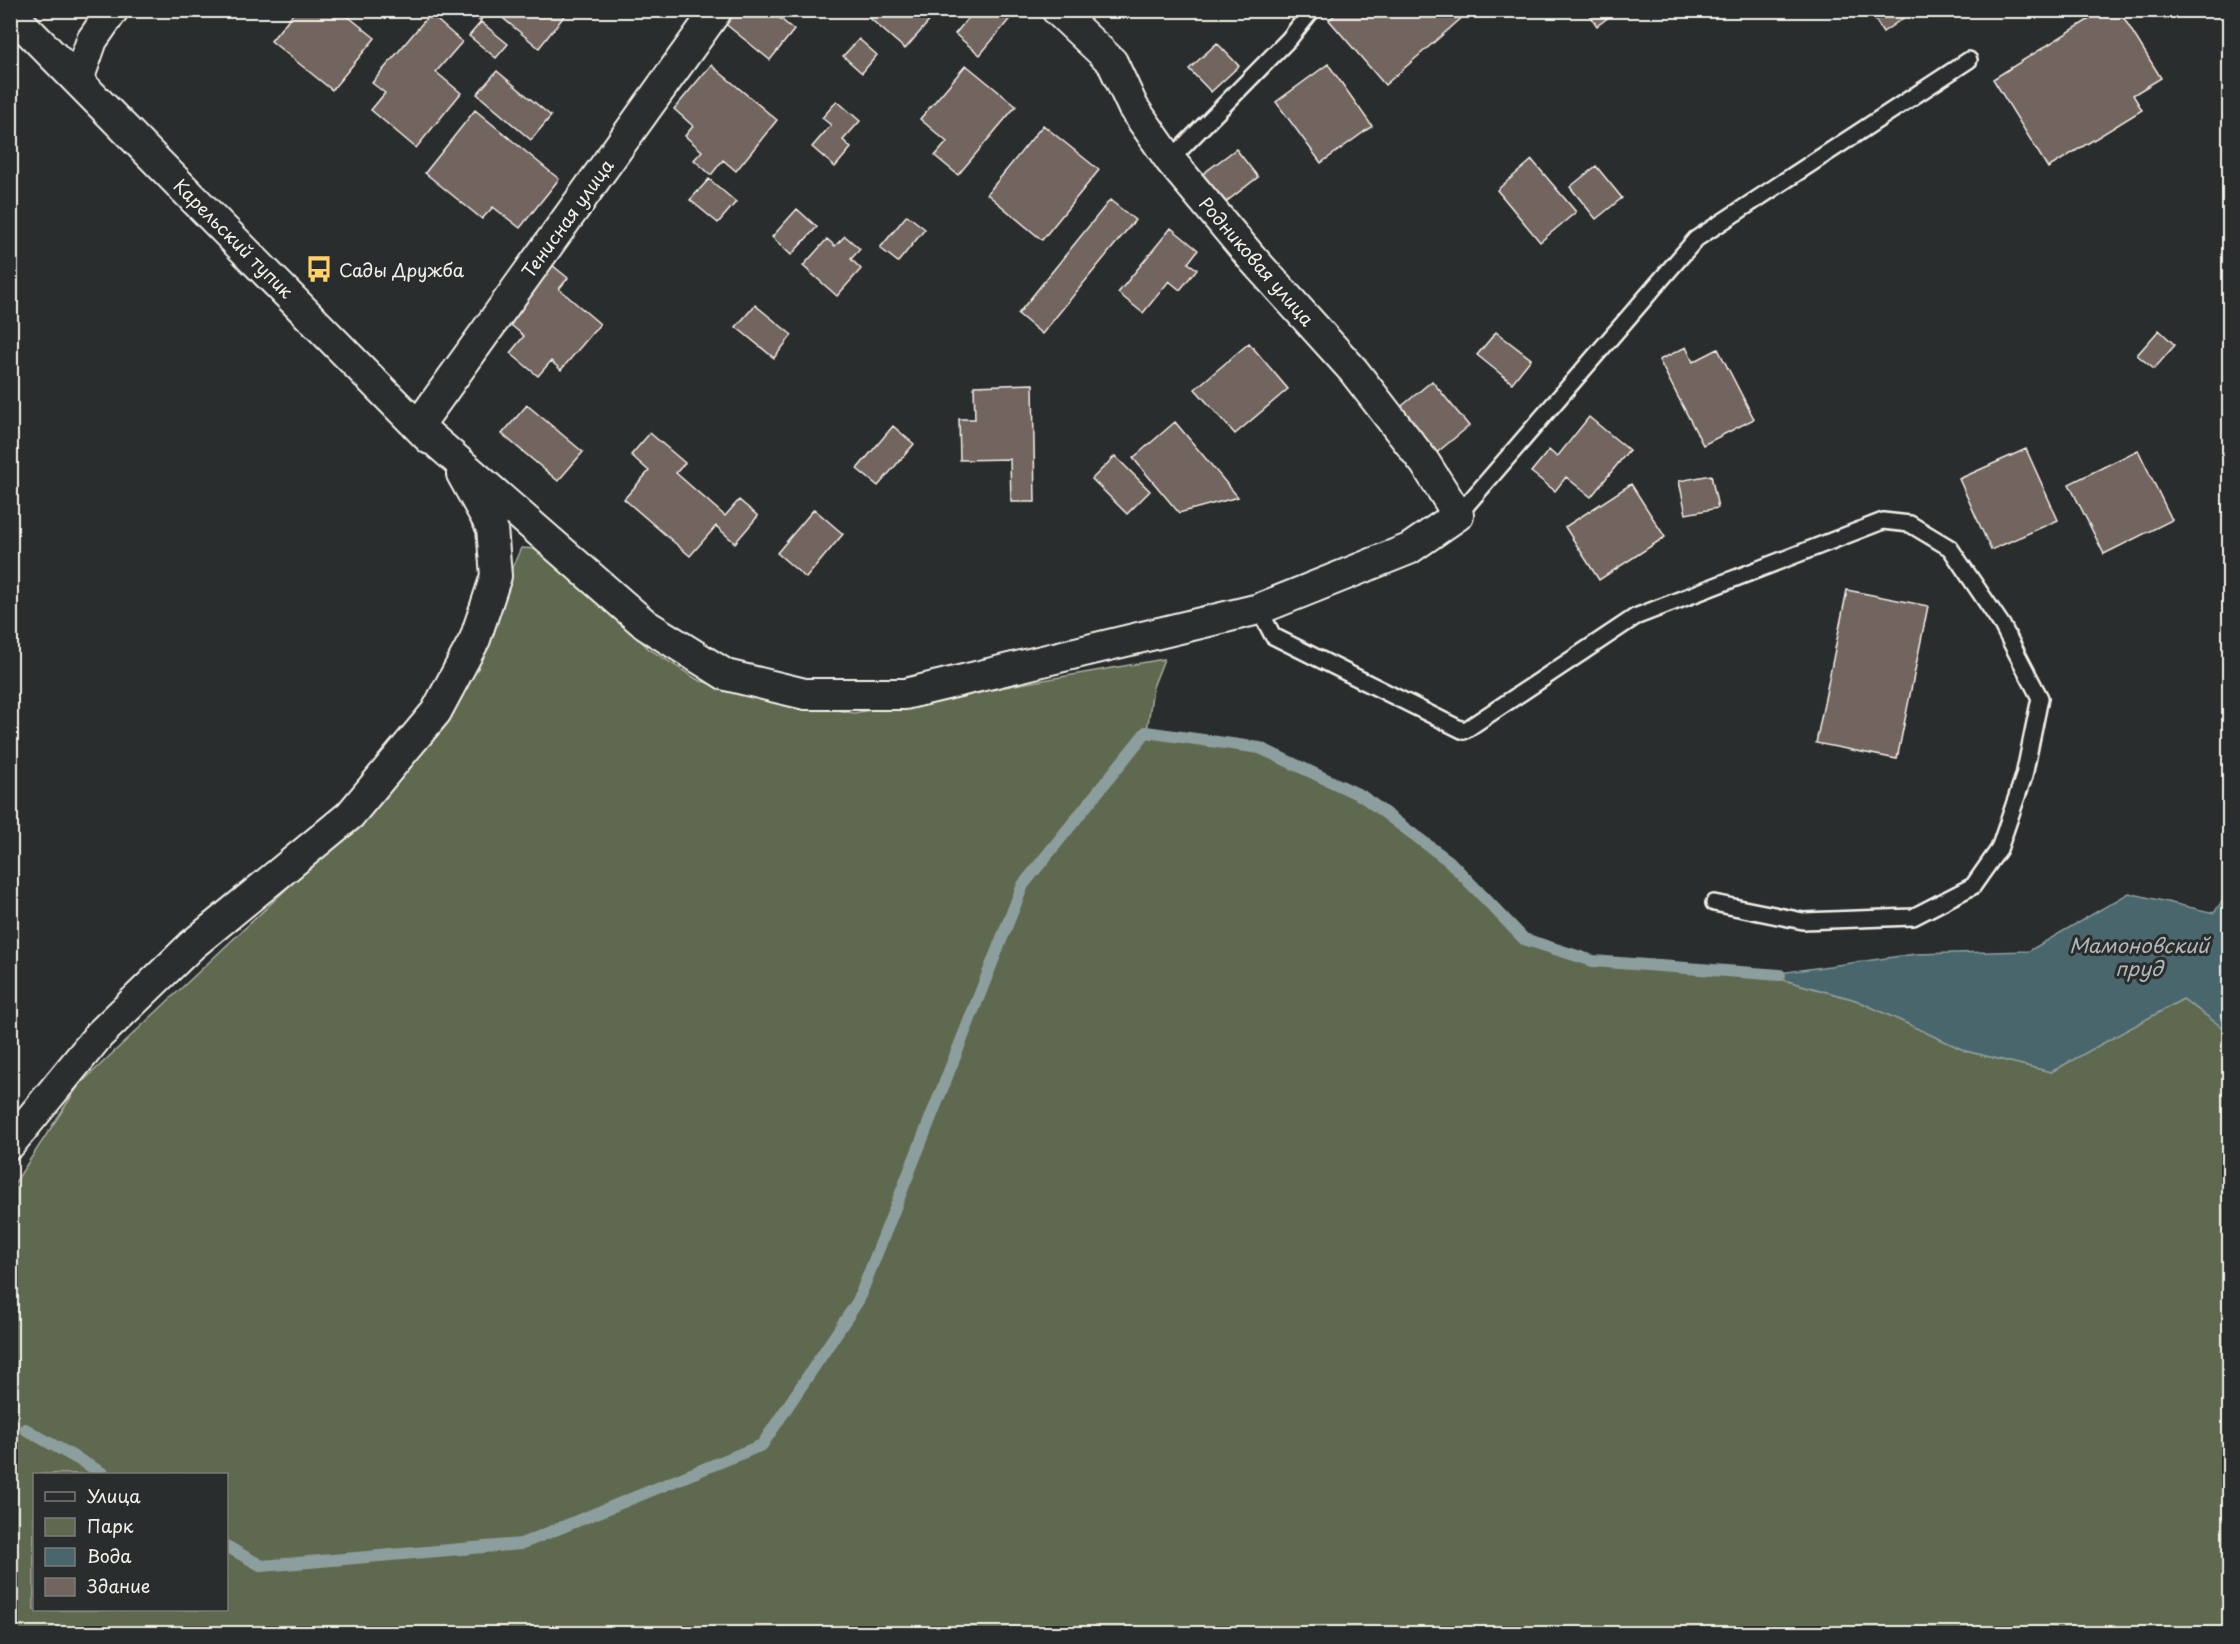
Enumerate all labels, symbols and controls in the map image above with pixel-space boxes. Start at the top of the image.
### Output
street label: Тенисная улица [515,152,620,283]
street label: Карельский тупик [168,172,300,304]
street label: Родниковая улица [1193,190,1321,332]
bus stop icon: Сады Дружба [304,254,334,284]
place label: Сады Дружба [339,256,465,283]
water label: Мамоновский пруд [2069,930,2212,983]
legend [33,1473,228,1611]
text: Улица [87,1482,141,1509]
text: Парк [87,1512,134,1539]
text: Вода [87,1542,132,1569]
text: Здание [87,1572,150,1599]

